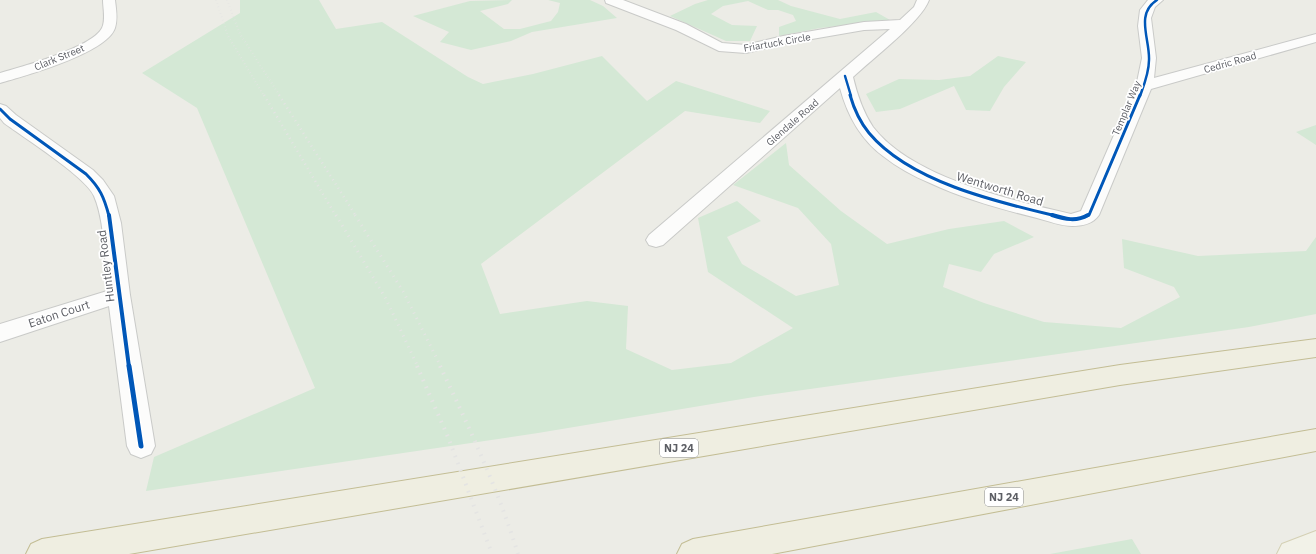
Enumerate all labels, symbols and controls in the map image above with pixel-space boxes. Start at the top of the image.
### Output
street label: Friartuck Circle [742,30,812,55]
street label: Clark Street [32,41,87,73]
street label: Cedric Road [1202,49,1258,76]
street label: Templar Way [1109,79,1144,138]
street label: Glendale Road [763,96,821,149]
street label: Wentworth Road [955,168,1045,209]
street label: Huntley Road [94,229,117,303]
street label: Eaton Court [26,297,91,330]
road number: NJ 24 [660,439,698,457]
road number: NJ 24 [985,488,1023,506]

